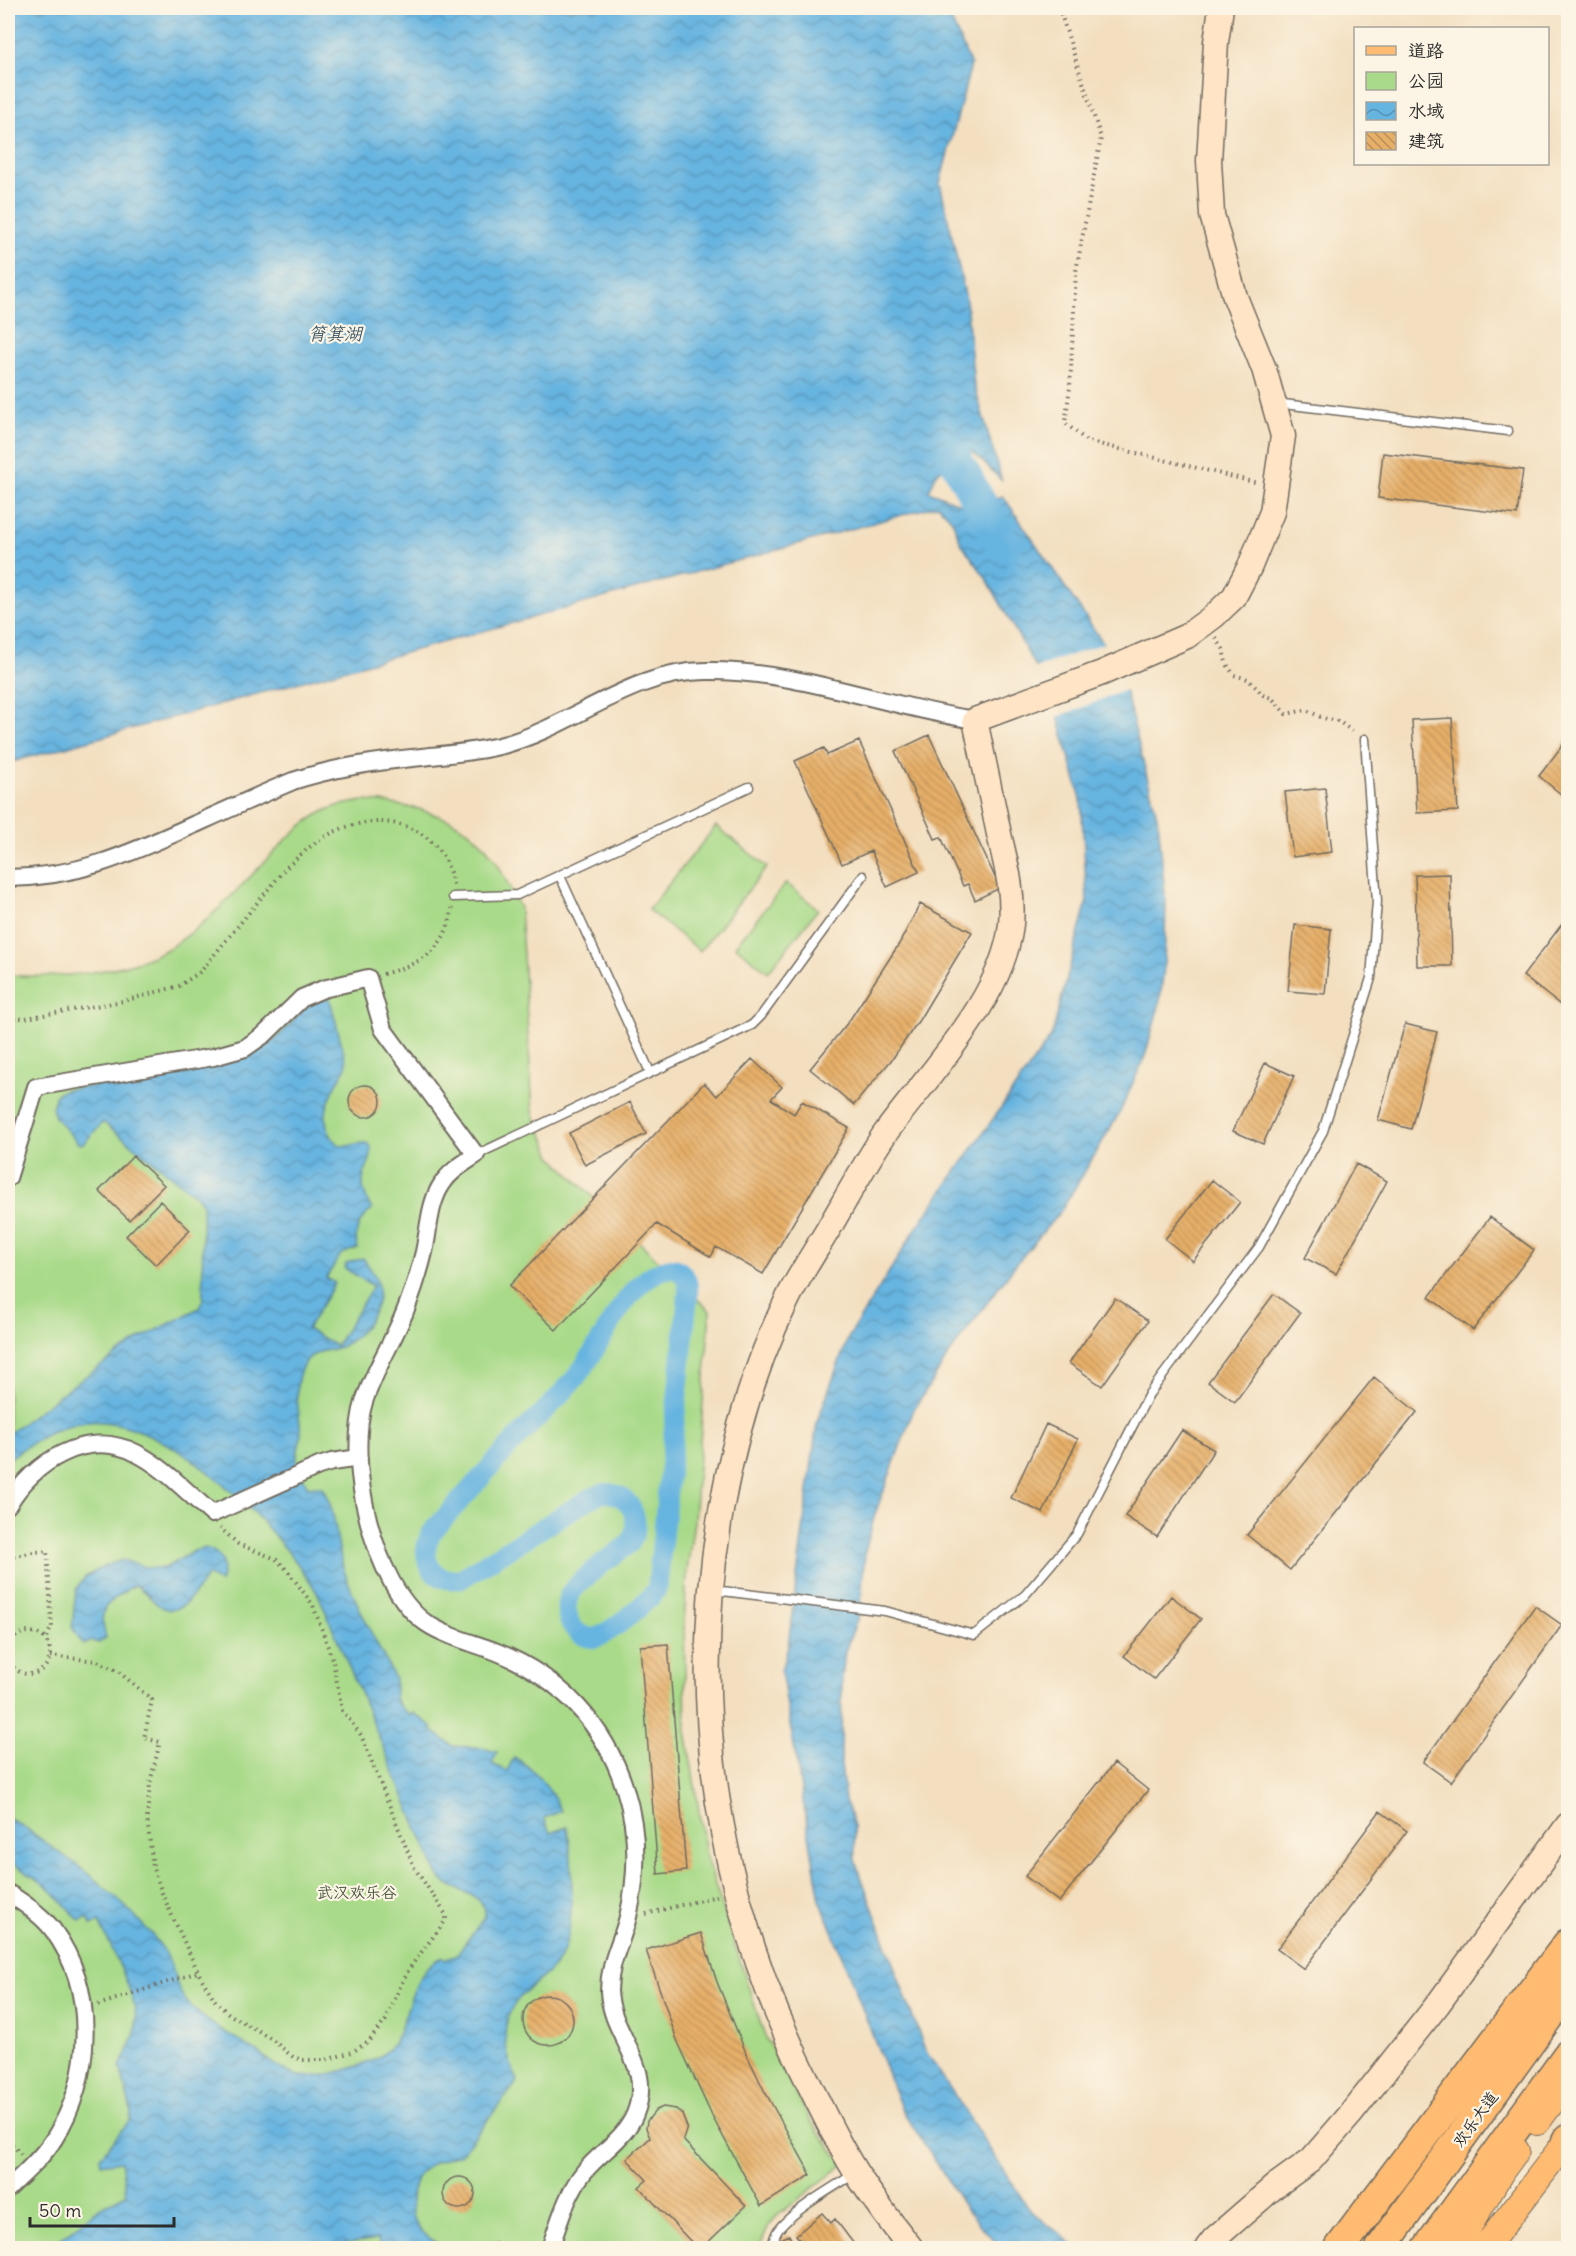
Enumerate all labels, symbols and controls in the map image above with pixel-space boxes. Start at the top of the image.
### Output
legend [1354,27,1549,165]
text: 道路 [1408,39,1444,62]
text: 公园 [1408,69,1444,92]
text: 水域 [1408,99,1444,122]
text: 建筑 [1408,129,1444,152]
water label: 筲箕湖 [308,322,364,345]
park label: 武汉欢乐谷 [317,1882,397,1902]
street label: 欢乐大道 [1448,2087,1502,2151]
scale bar [30,2190,174,2228]
text: 50 m [39,2199,81,2222]

